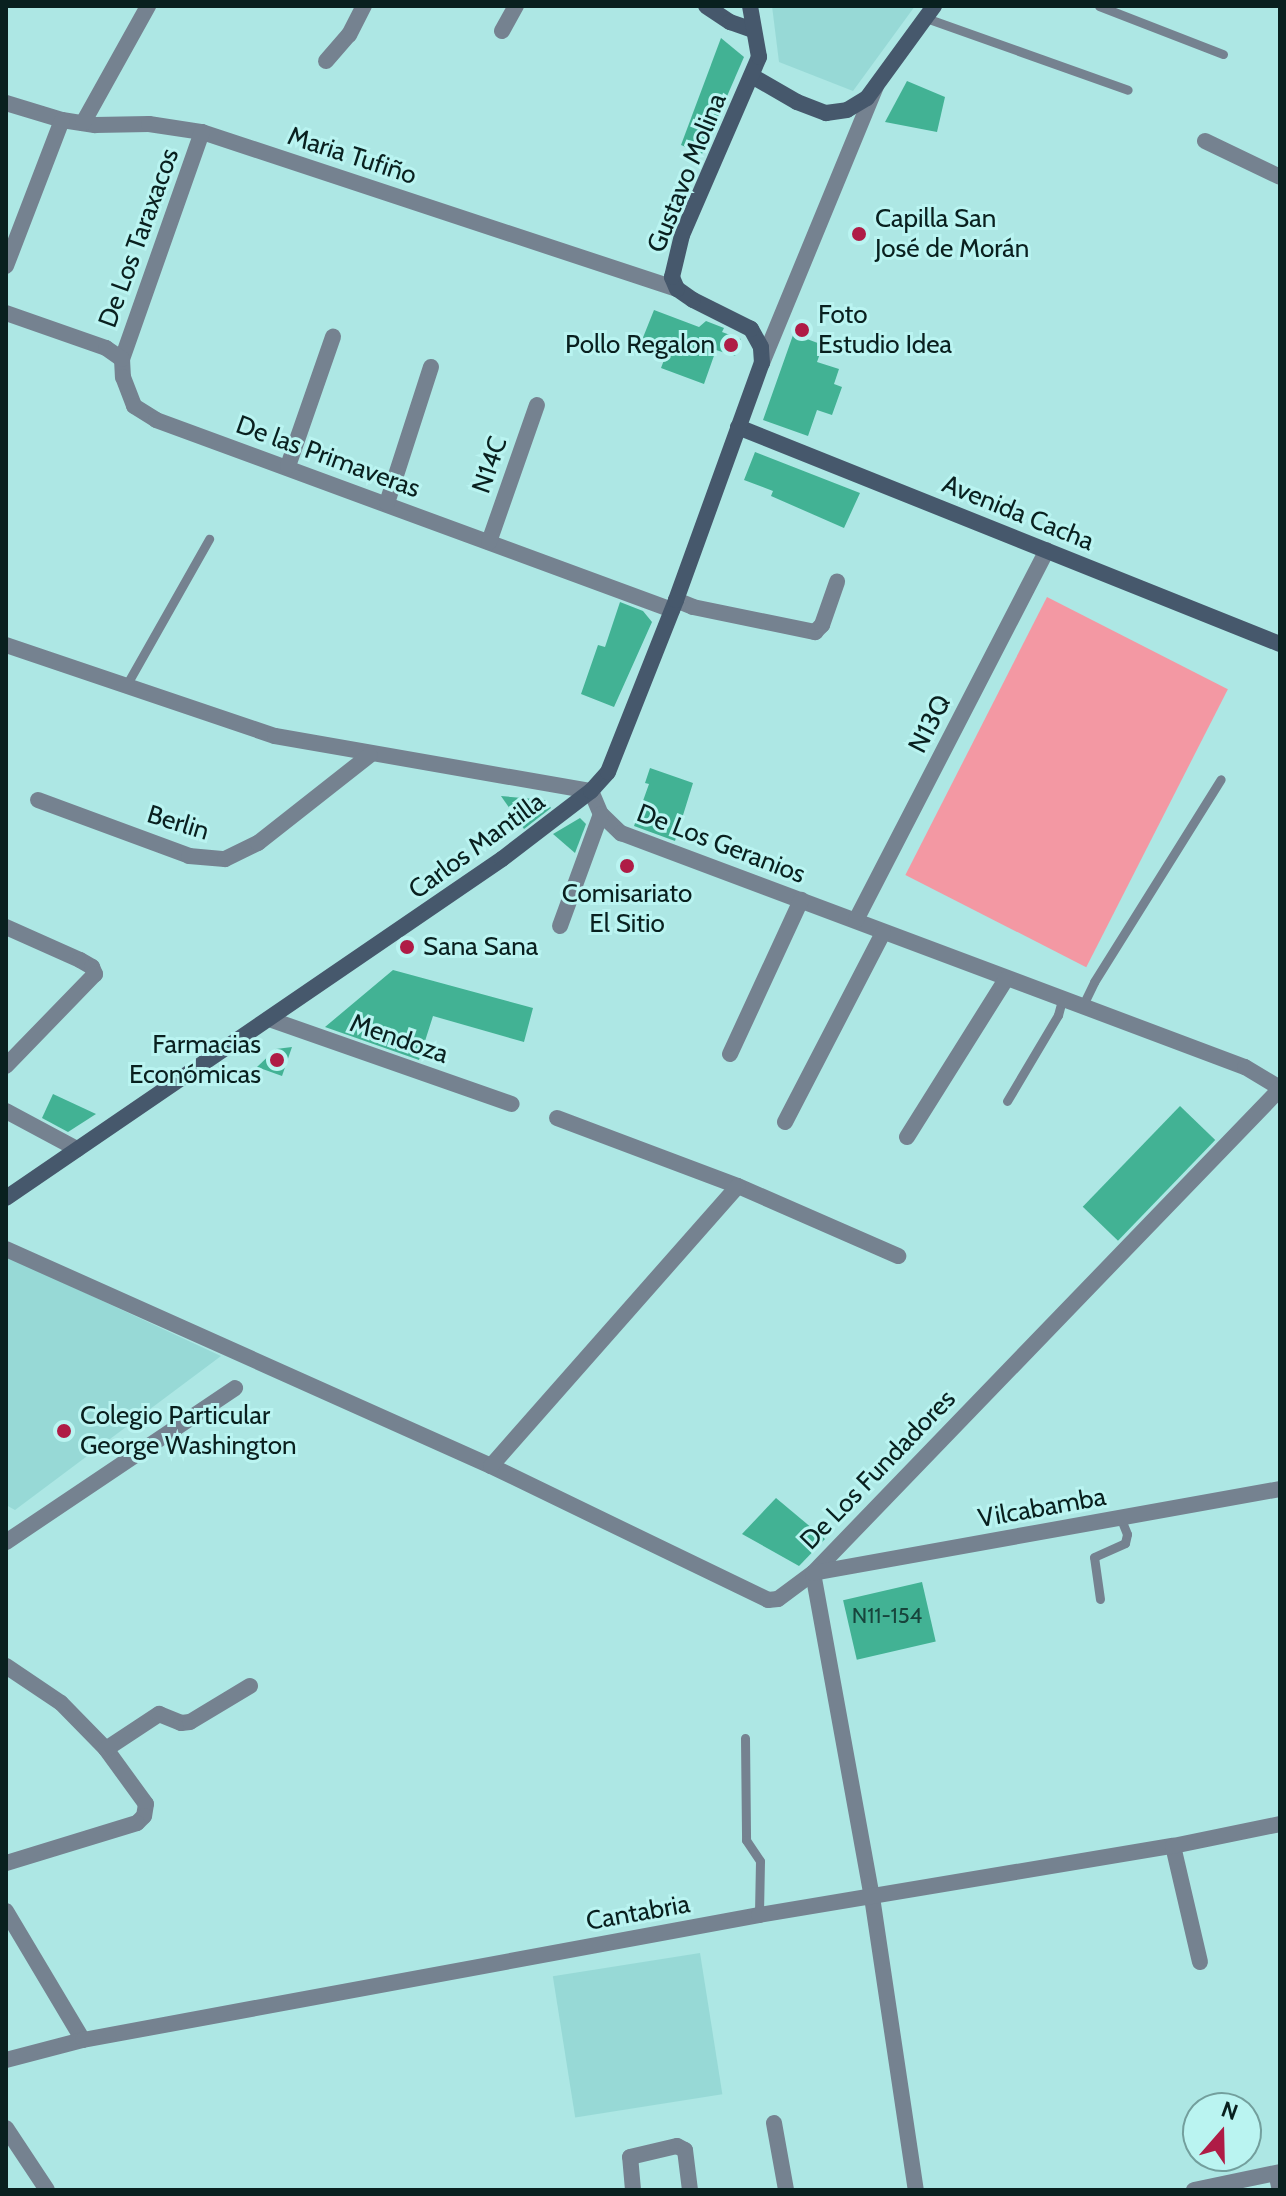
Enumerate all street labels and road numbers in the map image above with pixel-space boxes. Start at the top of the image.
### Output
street label: Gustavo Molina [641,89,733,257]
street label: Maria Tufiño [284,121,420,191]
street label: De Los Taraxacos [92,144,186,332]
street label: De las Primaveras [232,409,424,505]
street label: N14C [466,433,514,497]
street label: Avenida Cacha [938,468,1098,558]
street label: N13Q [902,690,958,758]
street label: Carlos Mantilla [403,786,551,906]
street label: De Los Geranios [632,798,810,890]
street label: Berlin [143,799,213,847]
street label: Mendoza [346,1008,452,1070]
street label: De Los Fundadores [794,1384,962,1556]
street label: Vilcabamba [976,1481,1108,1535]
street label: Cantabria [584,1889,692,1937]

